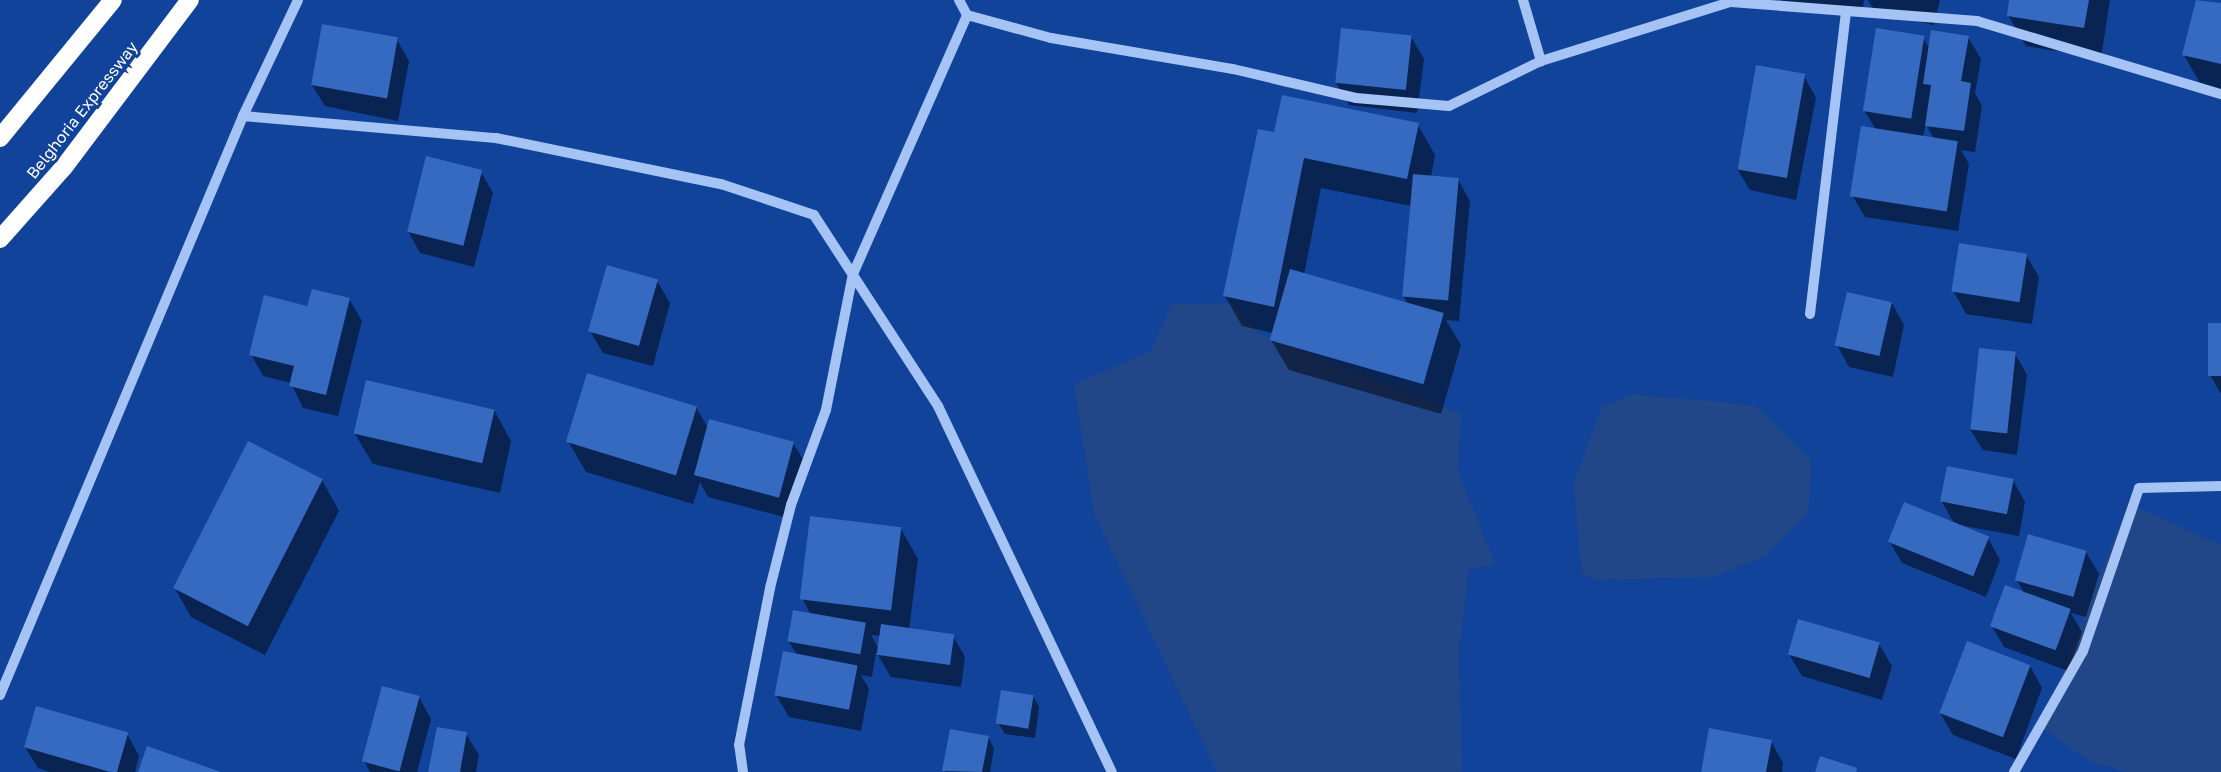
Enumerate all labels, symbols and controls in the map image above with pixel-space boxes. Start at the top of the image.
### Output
street label: Belghoria Expressway [22,38,142,182]

